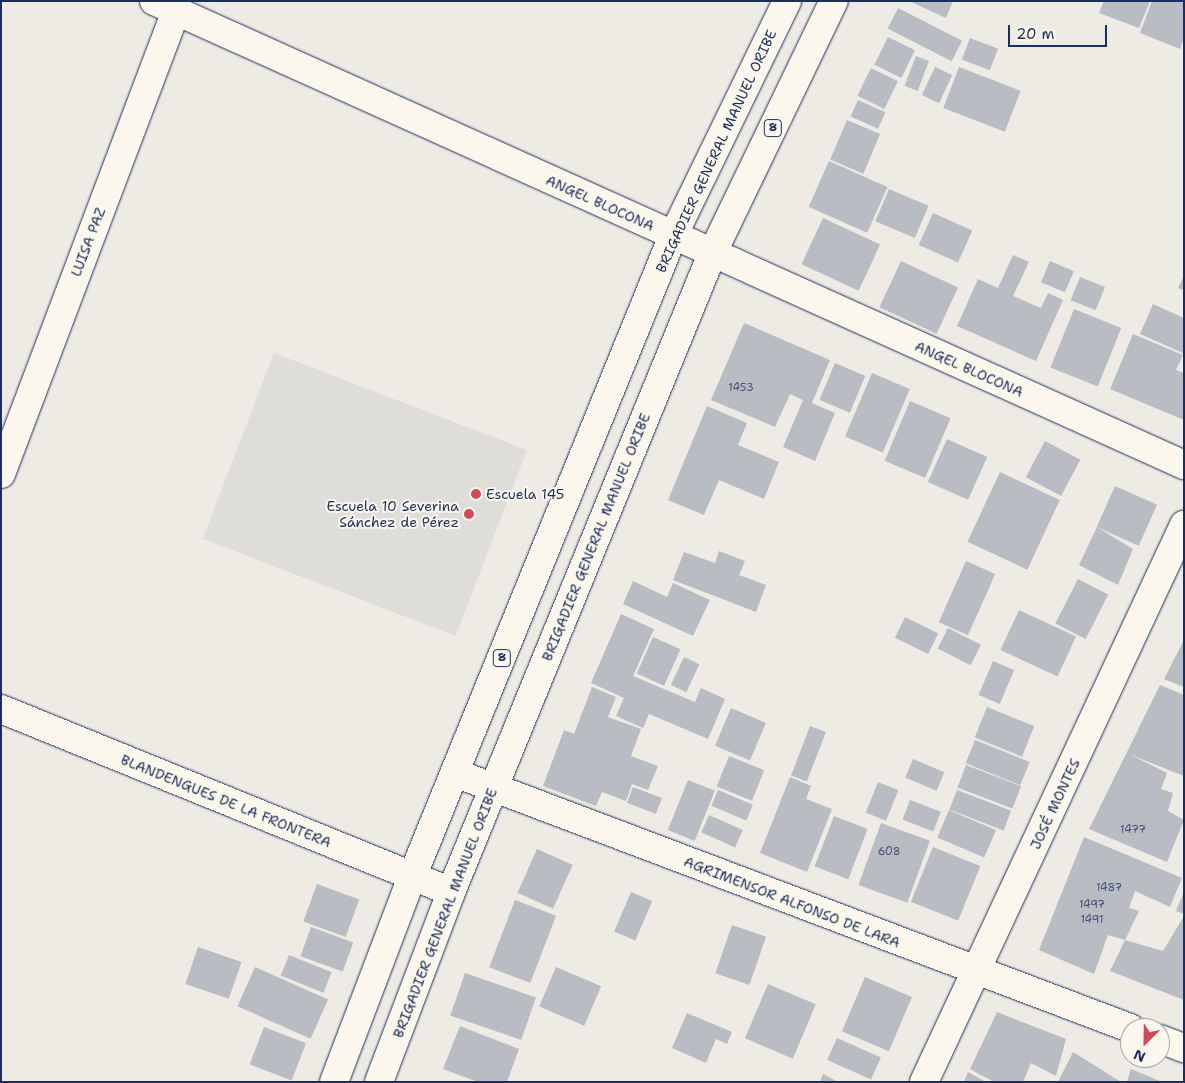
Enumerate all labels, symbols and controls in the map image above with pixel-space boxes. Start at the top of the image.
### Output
scale bar [1010,15,1109,47]
text: 20 m [1016,24,1055,44]
street label: BRIGADIER GENERAL MANUEL ORIBE [652,27,780,275]
road number: 8 [763,119,783,138]
street label: ANGEL BLOCONA [543,172,657,234]
street label: LUISA PAZ [67,205,109,279]
street label: ANGEL BLOCONA [912,338,1026,400]
house number: 1453 [728,381,754,395]
street label: BRIGADIER GENERAL MANUEL ORIBE [538,411,654,663]
place label: Escuela 145 [486,486,564,502]
marker: Escuela 145 [470,488,482,500]
place label: Escuela 10 Severina Sánchez de Pérez [326,498,459,530]
marker: Escuela 10 Severina Sánchez de Pérez [463,508,475,520]
road number: 8 [492,648,512,668]
street label: BLANDENGUES DE LA FRONTERA [118,751,334,851]
street label: JOSÉ MONTES [1027,756,1083,852]
street label: BRIGADIER GENERAL MANUEL ORIBE [389,786,501,1040]
house number: 1477 [1120,823,1146,837]
house number: 608 [878,845,900,859]
street label: AGRIMENSOR ALFONSO DE LARA [681,853,903,951]
house number: 1487 [1096,881,1122,895]
house number: 1497 [1079,898,1105,912]
house number: 1491 [1080,913,1104,927]
north arrow [1120,1018,1170,1068]
text: N [1131,1045,1148,1066]

